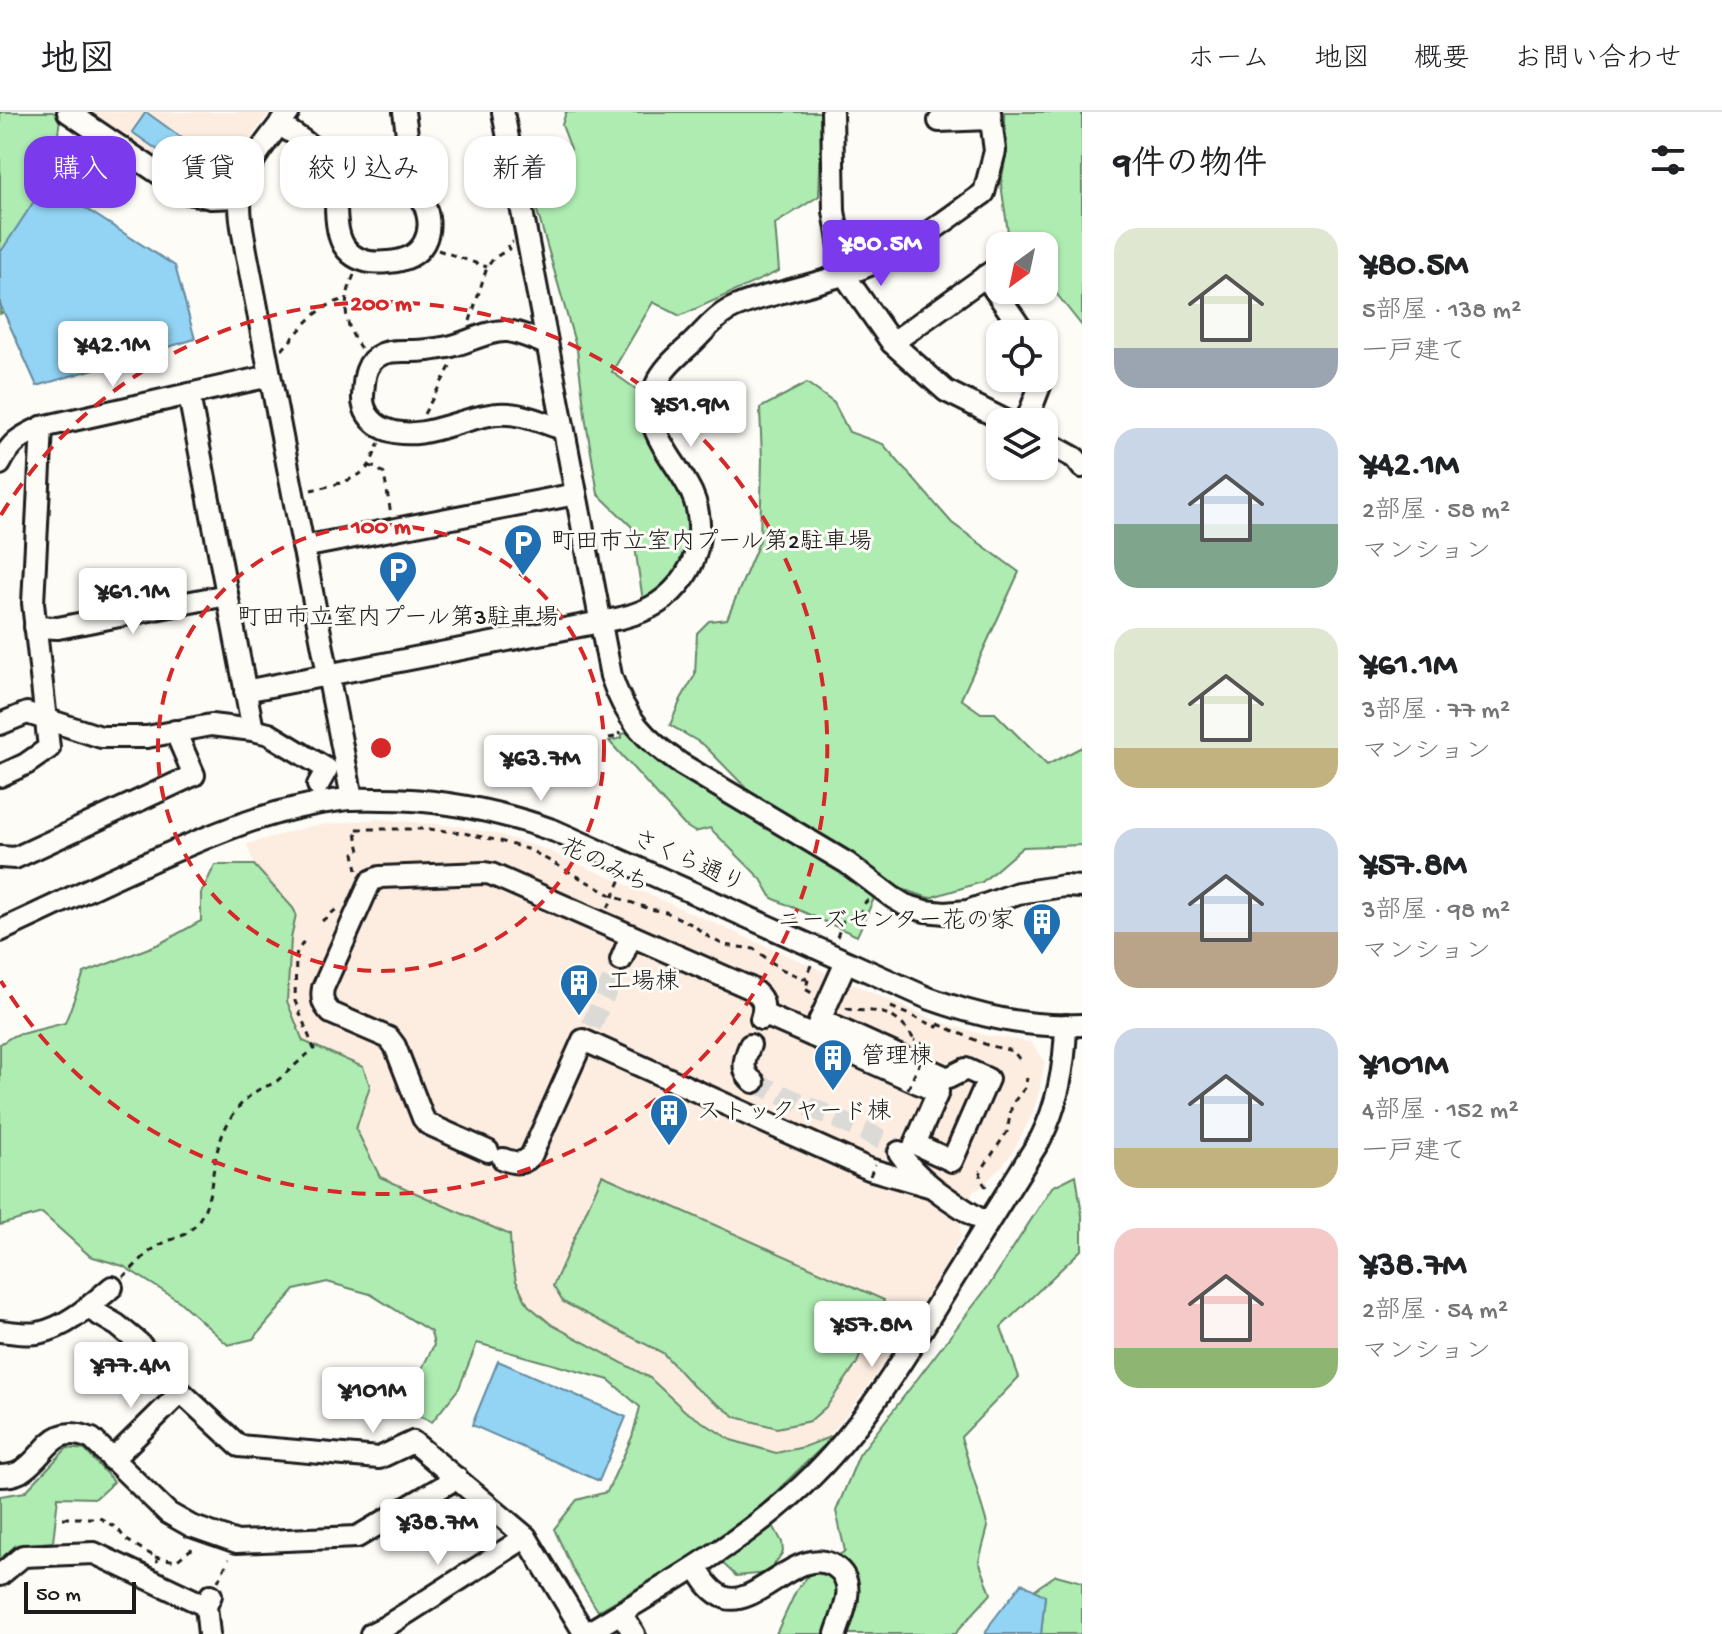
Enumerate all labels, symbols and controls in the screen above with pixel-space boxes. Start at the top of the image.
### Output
text: 地図 [40,41,116,85]
text: ホーム [1187,44,1270,77]
text: 地図 [1314,44,1370,77]
text: 概要 [1414,44,1470,77]
text: お問い合わせ [1514,44,1682,77]
chip: 購入 [24,136,136,208]
chip: 賃貸 [152,136,264,208]
chip: 絞り込み [280,136,448,208]
chip: 新着 [464,136,576,208]
icon: filters [1646,138,1690,182]
text: 9件の物件 [1114,147,1267,187]
pin: ¥80.5M [816,220,946,288]
text: ¥80.5M [841,230,921,261]
north arrow [986,232,1058,304]
map controls [986,232,1058,480]
text: ¥80.5M [1362,247,1468,287]
icon: home [1178,260,1274,356]
text: 200 m [350,291,412,320]
text: 5部屋 · 138 m² [1362,297,1521,328]
button: locate [986,320,1058,392]
pin: ¥42.1M [48,321,178,389]
text: ¥42.1M [76,331,150,362]
text: 一戸建て [1362,338,1466,369]
pin: ¥51.9M [626,381,756,449]
text: ¥51.9M [653,391,729,422]
button: layers [986,408,1058,480]
text: ¥42.1M [1362,447,1459,487]
icon: home [1178,460,1274,556]
text: 2部屋 · 58 m² [1362,497,1510,528]
text: 100 m [350,514,411,543]
parking icon: 町田市立室内プール第2駐車場 [502,522,544,577]
place label: 町田市立室内プール第2駐車場 [551,528,872,558]
text: マンション [1362,538,1491,569]
parking icon: 町田市立室内プール第3駐車場 [377,549,419,604]
pin: ¥61.1M [68,568,198,636]
text: ¥61.1M [97,578,169,609]
place label: 町田市立室内プール第3駐車場 [237,604,559,634]
text: ¥61.1M [1362,647,1457,687]
icon: home [1178,660,1274,756]
text: 3部屋 · 77 m² [1362,697,1510,728]
centre of rings [367,734,395,762]
pin: ¥63.7M [476,735,606,803]
text: マンション [1362,738,1491,769]
text: ¥63.7M [502,745,580,776]
street label: さくら通り [627,825,749,901]
street label: 花のみち [555,833,653,901]
text: ¥57.8M [1362,847,1466,887]
icon: home [1178,860,1274,956]
text: 3部屋 · 98 m² [1362,897,1510,928]
building icon: ニーズセンター花の家 [1021,901,1063,956]
place label: ニーズセンター花の家 [777,907,1014,937]
text: マンション [1362,938,1491,969]
building icon: 工場棟 [558,962,600,1017]
place label: 工場棟 [607,968,679,998]
building icon: 管理棟 [812,1037,854,1092]
place label: 管理棟 [861,1043,933,1073]
text: ¥101M [1362,1047,1448,1087]
icon: home [1178,1060,1274,1156]
building icon: ストックヤード棟 [648,1092,690,1147]
text: 4部屋 · 152 m² [1362,1097,1519,1128]
place label: ストックヤード棟 [697,1098,891,1128]
text: 一戸建て [1362,1138,1466,1169]
text: ¥38.7M [1362,1247,1466,1287]
icon: home [1178,1260,1274,1356]
text: 2部屋 · 54 m² [1362,1297,1508,1328]
pin: ¥57.8M [807,1301,937,1369]
text: ¥57.8M [832,1311,912,1342]
text: マンション [1362,1338,1491,1369]
pin: ¥77.4M [66,1342,196,1410]
text: ¥77.4M [92,1352,170,1383]
pin: ¥101M [317,1367,429,1435]
text: ¥101M [340,1377,406,1408]
pin: ¥38.7M [373,1499,503,1567]
text: ¥38.7M [398,1509,478,1540]
scale bar [24,1578,136,1614]
text: 50 m [36,1583,81,1609]

